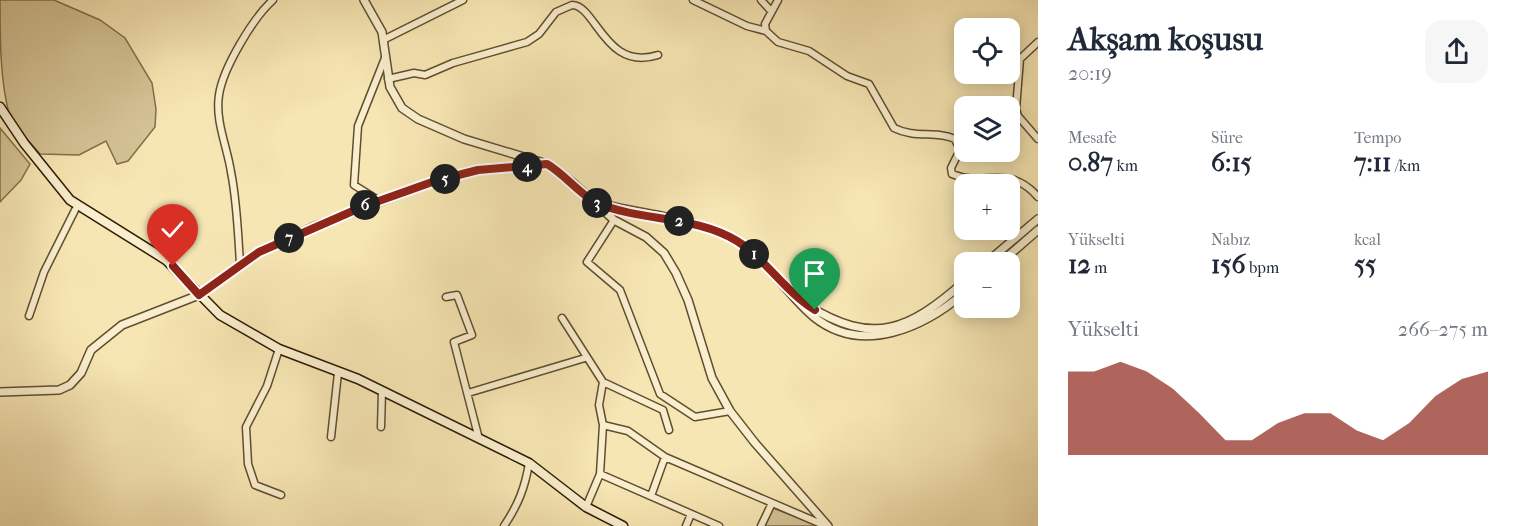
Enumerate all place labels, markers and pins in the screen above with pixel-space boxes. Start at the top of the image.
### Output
pin: 4 [512,152,542,182]
pin: 5 [430,164,460,194]
pin: 3 [582,188,612,218]
pin: 6 [350,190,380,220]
pin [147,204,198,266]
pin: 2 [664,206,694,236]
pin: 7 [274,223,304,253]
pin: 1 [739,239,769,269]
pin [789,248,840,310]

